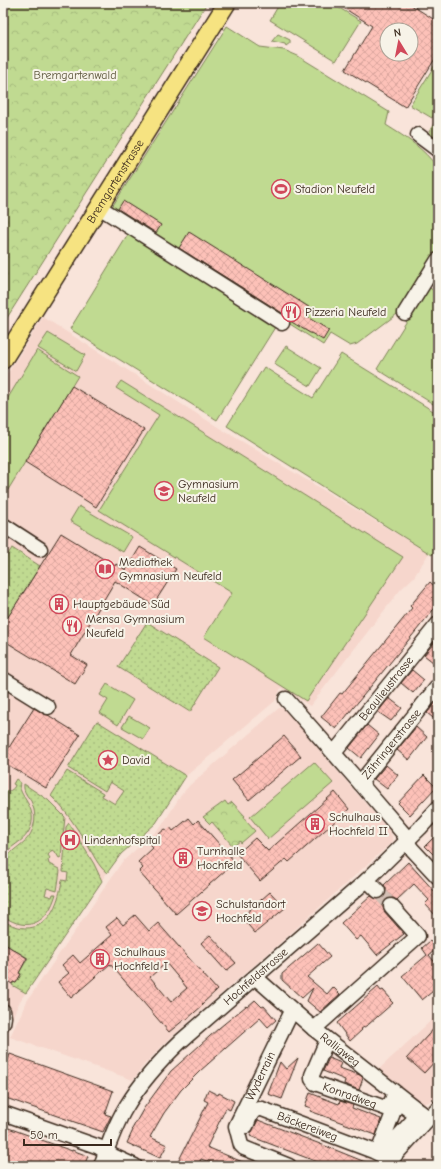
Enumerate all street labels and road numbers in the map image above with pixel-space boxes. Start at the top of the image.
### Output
street label: Bremgartenstrasse [84,137,147,226]
street label: Beaulieustrasse [356,653,416,723]
street label: Zähringerstrasse [359,706,424,782]
street label: Hochfeldstrasse [221,945,291,1008]
street label: Ralligweg [317,1030,363,1069]
street label: Wyderrain [242,1049,278,1103]
street label: Konradweg [321,1079,379,1111]
street label: Bäckereiweg [275,1108,340,1144]

